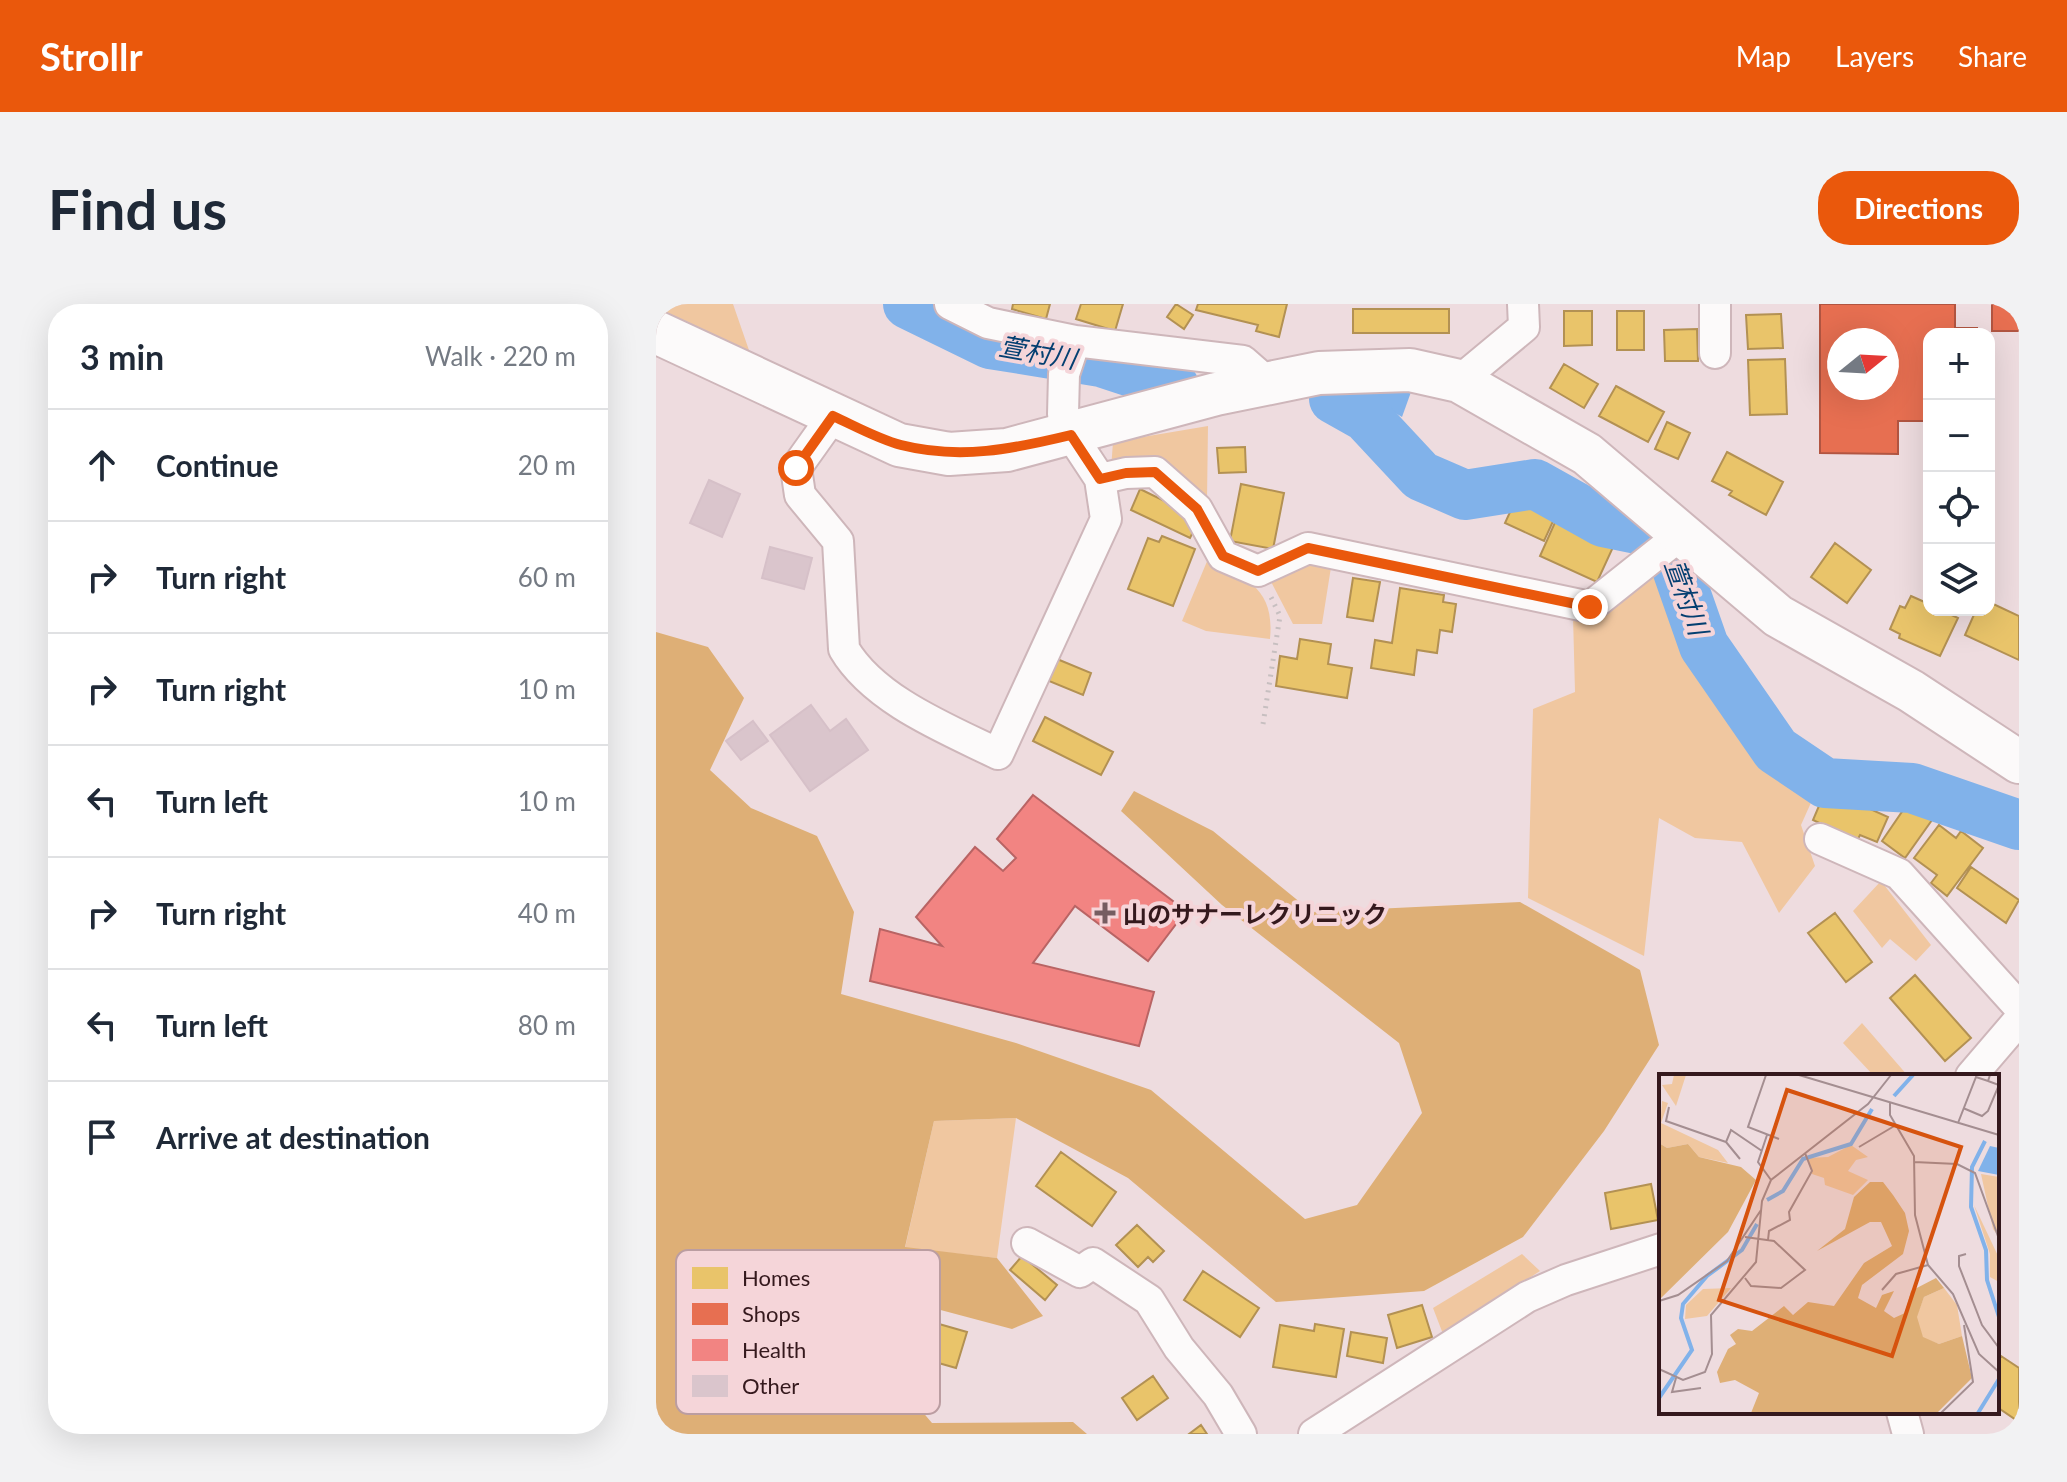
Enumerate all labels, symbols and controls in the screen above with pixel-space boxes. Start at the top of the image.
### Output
text: Strollr [40,33,143,79]
text: Map [1736,39,1791,73]
text: Layers [1835,39,1914,73]
text: Share [1958,39,2027,73]
button: Directions [1818,171,2019,245]
text: Find us [48,175,227,242]
north arrow [1827,328,1899,400]
map controls [1923,328,1995,616]
button: + [1923,328,1995,400]
water label: 萱村川 [997,329,1082,375]
text: 3 min [80,336,164,377]
text: Walk · 220 m [425,340,576,372]
button: − [1923,400,1995,472]
icon: ahead [80,443,124,487]
text: Continue [156,447,279,483]
text: 20 m [518,449,576,481]
route start [778,450,814,486]
button: locate [1923,472,1995,544]
button: layers [1923,544,1995,616]
icon: right [80,555,124,599]
water label: 萱村川 [1659,555,1716,642]
text: Turn right [156,559,286,595]
text: 60 m [518,561,576,593]
route end [1572,589,1608,625]
icon: right [80,667,124,711]
text: Turn right [156,671,286,707]
text: 10 m [518,673,576,705]
icon: left [80,779,124,823]
text: Turn left [156,783,268,819]
text: 10 m [518,785,576,817]
icon: right [80,891,124,935]
text: Turn right [156,895,286,931]
text: 40 m [518,897,576,929]
place label: 山のサナーレクリニック [1123,899,1387,928]
marker: 山のサナーレクリニック [1094,902,1116,924]
icon: left [80,1003,124,1047]
text: Turn left [156,1007,268,1043]
text: 80 m [518,1009,576,1041]
inset map [1659,1074,1999,1414]
icon: arrive [80,1115,124,1159]
text: Arrive at destination [156,1119,430,1155]
legend [676,1250,940,1414]
text: Homes [742,1264,810,1291]
text: Shops [742,1300,800,1327]
text: Health [742,1336,806,1363]
text: Other [742,1372,799,1399]

